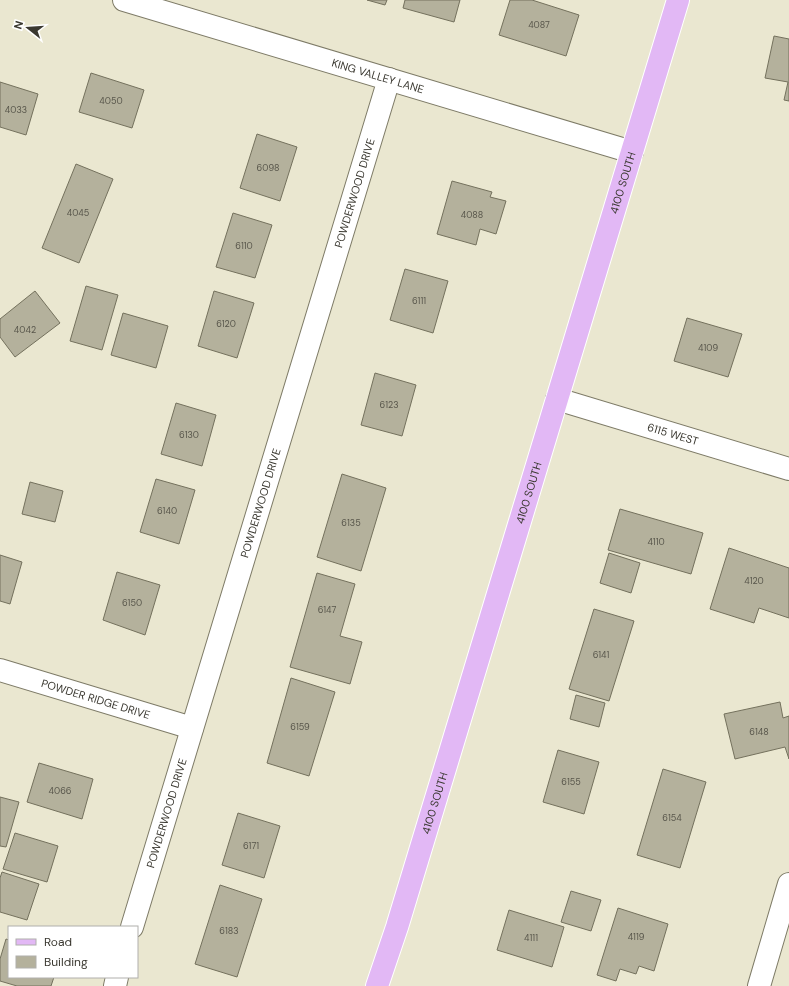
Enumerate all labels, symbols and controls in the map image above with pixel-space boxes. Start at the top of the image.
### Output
north arrow [8,8,48,48]
text: N [11,19,26,31]
house number: 4087 [528,19,550,31]
street label: KING VALLEY LANE [330,56,426,96]
house number: 4050 [99,95,123,107]
house number: 4033 [5,104,27,116]
street label: POWDERWOOD DRIVE [331,137,378,249]
street label: 4100 SOUTH [607,150,639,215]
house number: 6098 [257,162,279,174]
house number: 4045 [67,207,89,219]
house number: 4088 [461,209,483,221]
house number: 6110 [235,240,253,252]
house number: 6111 [412,295,426,307]
house number: 6120 [216,318,236,330]
house number: 4042 [14,324,36,336]
house number: 4109 [698,342,718,354]
house number: 6123 [380,399,398,411]
street label: 6115 WEST [646,420,700,448]
house number: 6130 [179,429,199,441]
street label: POWDERWOOD DRIVE [237,447,284,559]
street label: 4100 SOUTH [513,460,545,525]
house number: 6140 [157,505,177,517]
house number: 6135 [341,517,361,529]
house number: 4110 [647,536,665,548]
house number: 4120 [744,575,764,587]
house number: 6150 [122,597,142,609]
house number: 6147 [318,604,337,616]
house number: 6141 [593,649,610,661]
street label: POWDER RIDGE DRIVE [40,676,152,722]
house number: 6159 [290,721,310,733]
house number: 6148 [749,726,769,738]
street label: POWDERWOOD DRIVE [143,757,190,870]
street label: 4100 SOUTH [419,770,451,835]
house number: 6155 [561,776,581,788]
house number: 4066 [49,785,72,797]
house number: 6154 [662,812,682,824]
house number: 6171 [243,840,259,852]
house number: 6183 [219,925,239,937]
legend [8,926,138,978]
house number: 4119 [628,931,645,943]
house number: 4111 [524,932,538,944]
text: Road [44,934,72,950]
text: Building [44,954,88,970]

